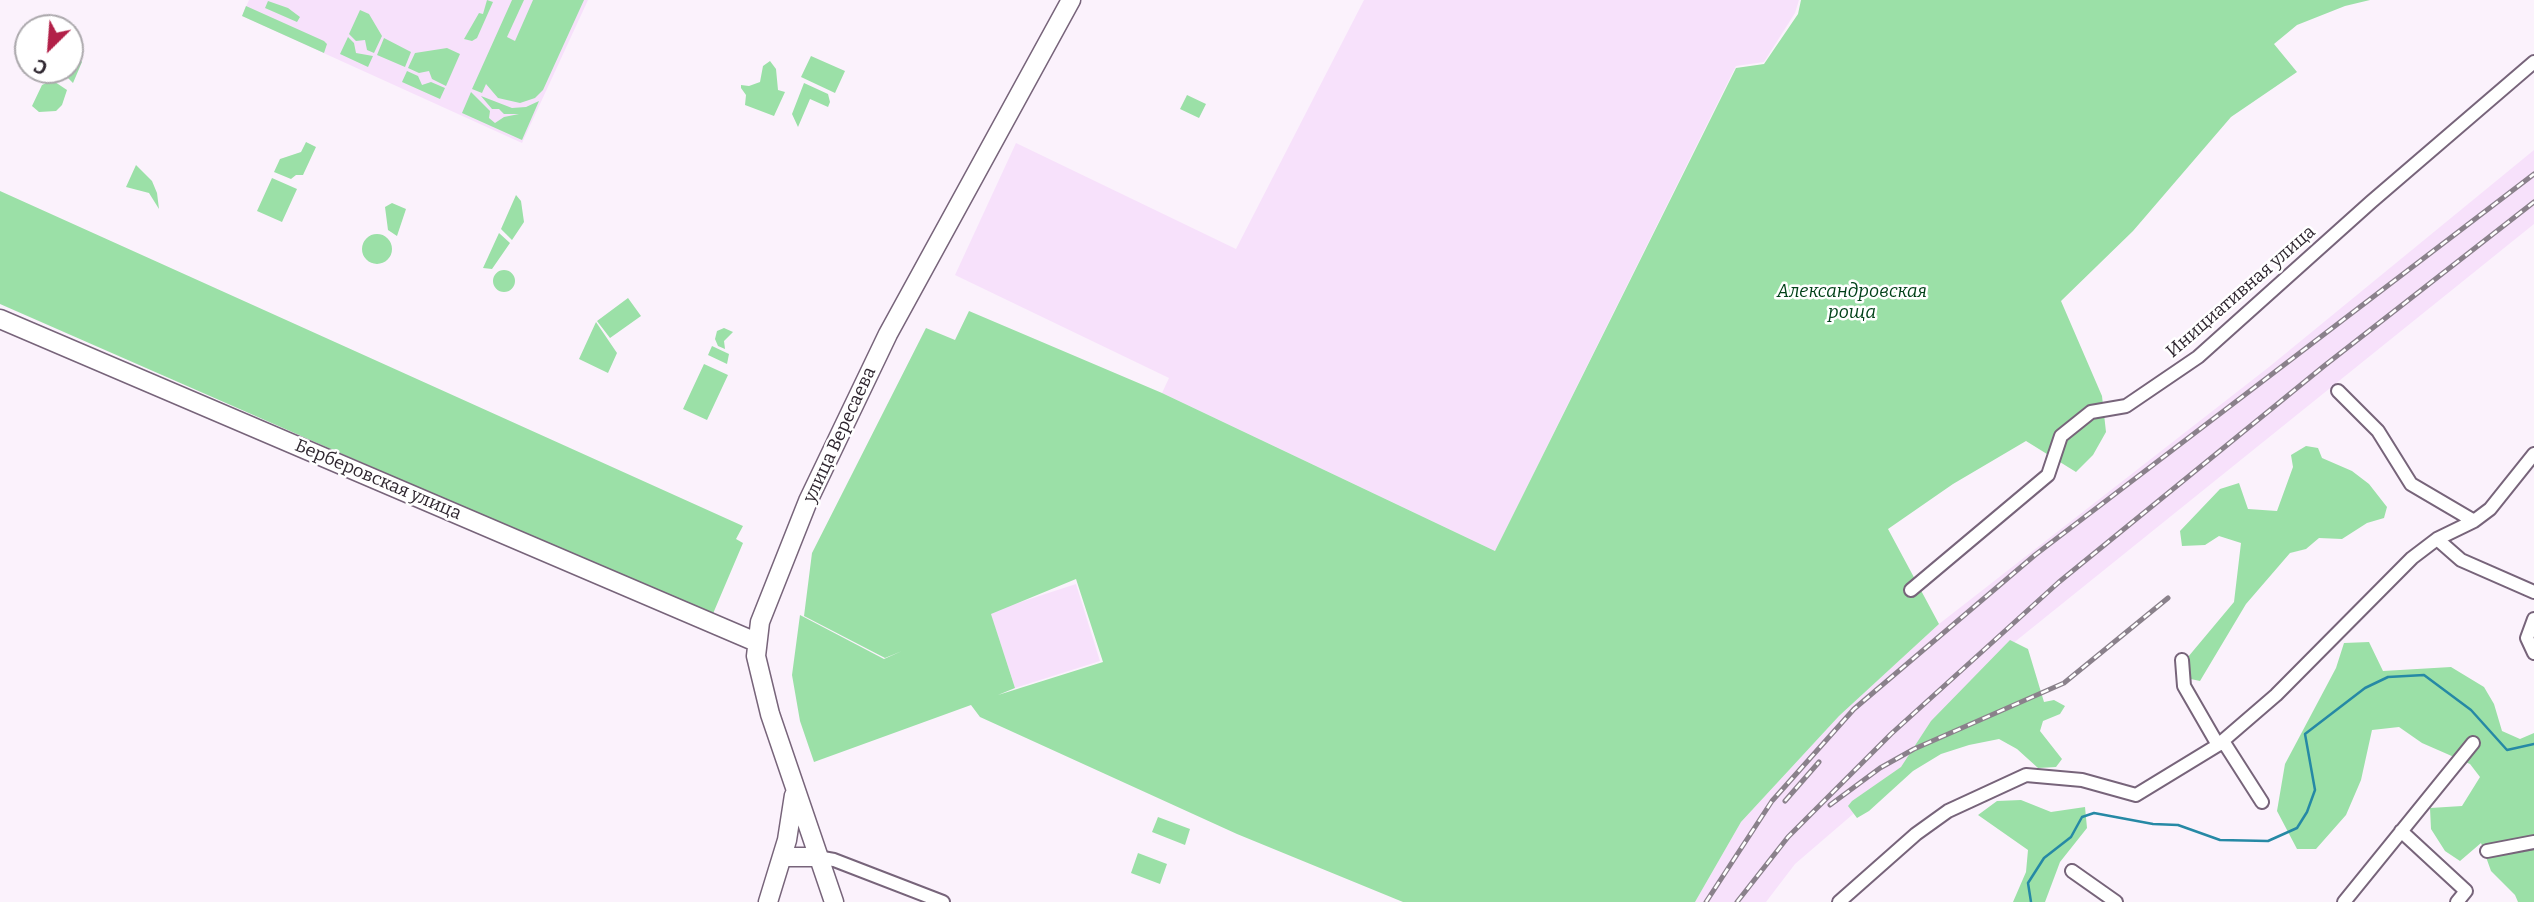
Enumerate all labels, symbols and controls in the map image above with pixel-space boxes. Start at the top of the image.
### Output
north arrow [14,14,84,84]
text: С [30,54,51,80]
street label: Инициативная улица [2162,221,2320,363]
park label: Александровская роща [1777,281,1927,324]
street label: улица Вересаева [799,364,881,506]
street label: Берберовская улица [291,435,465,525]

